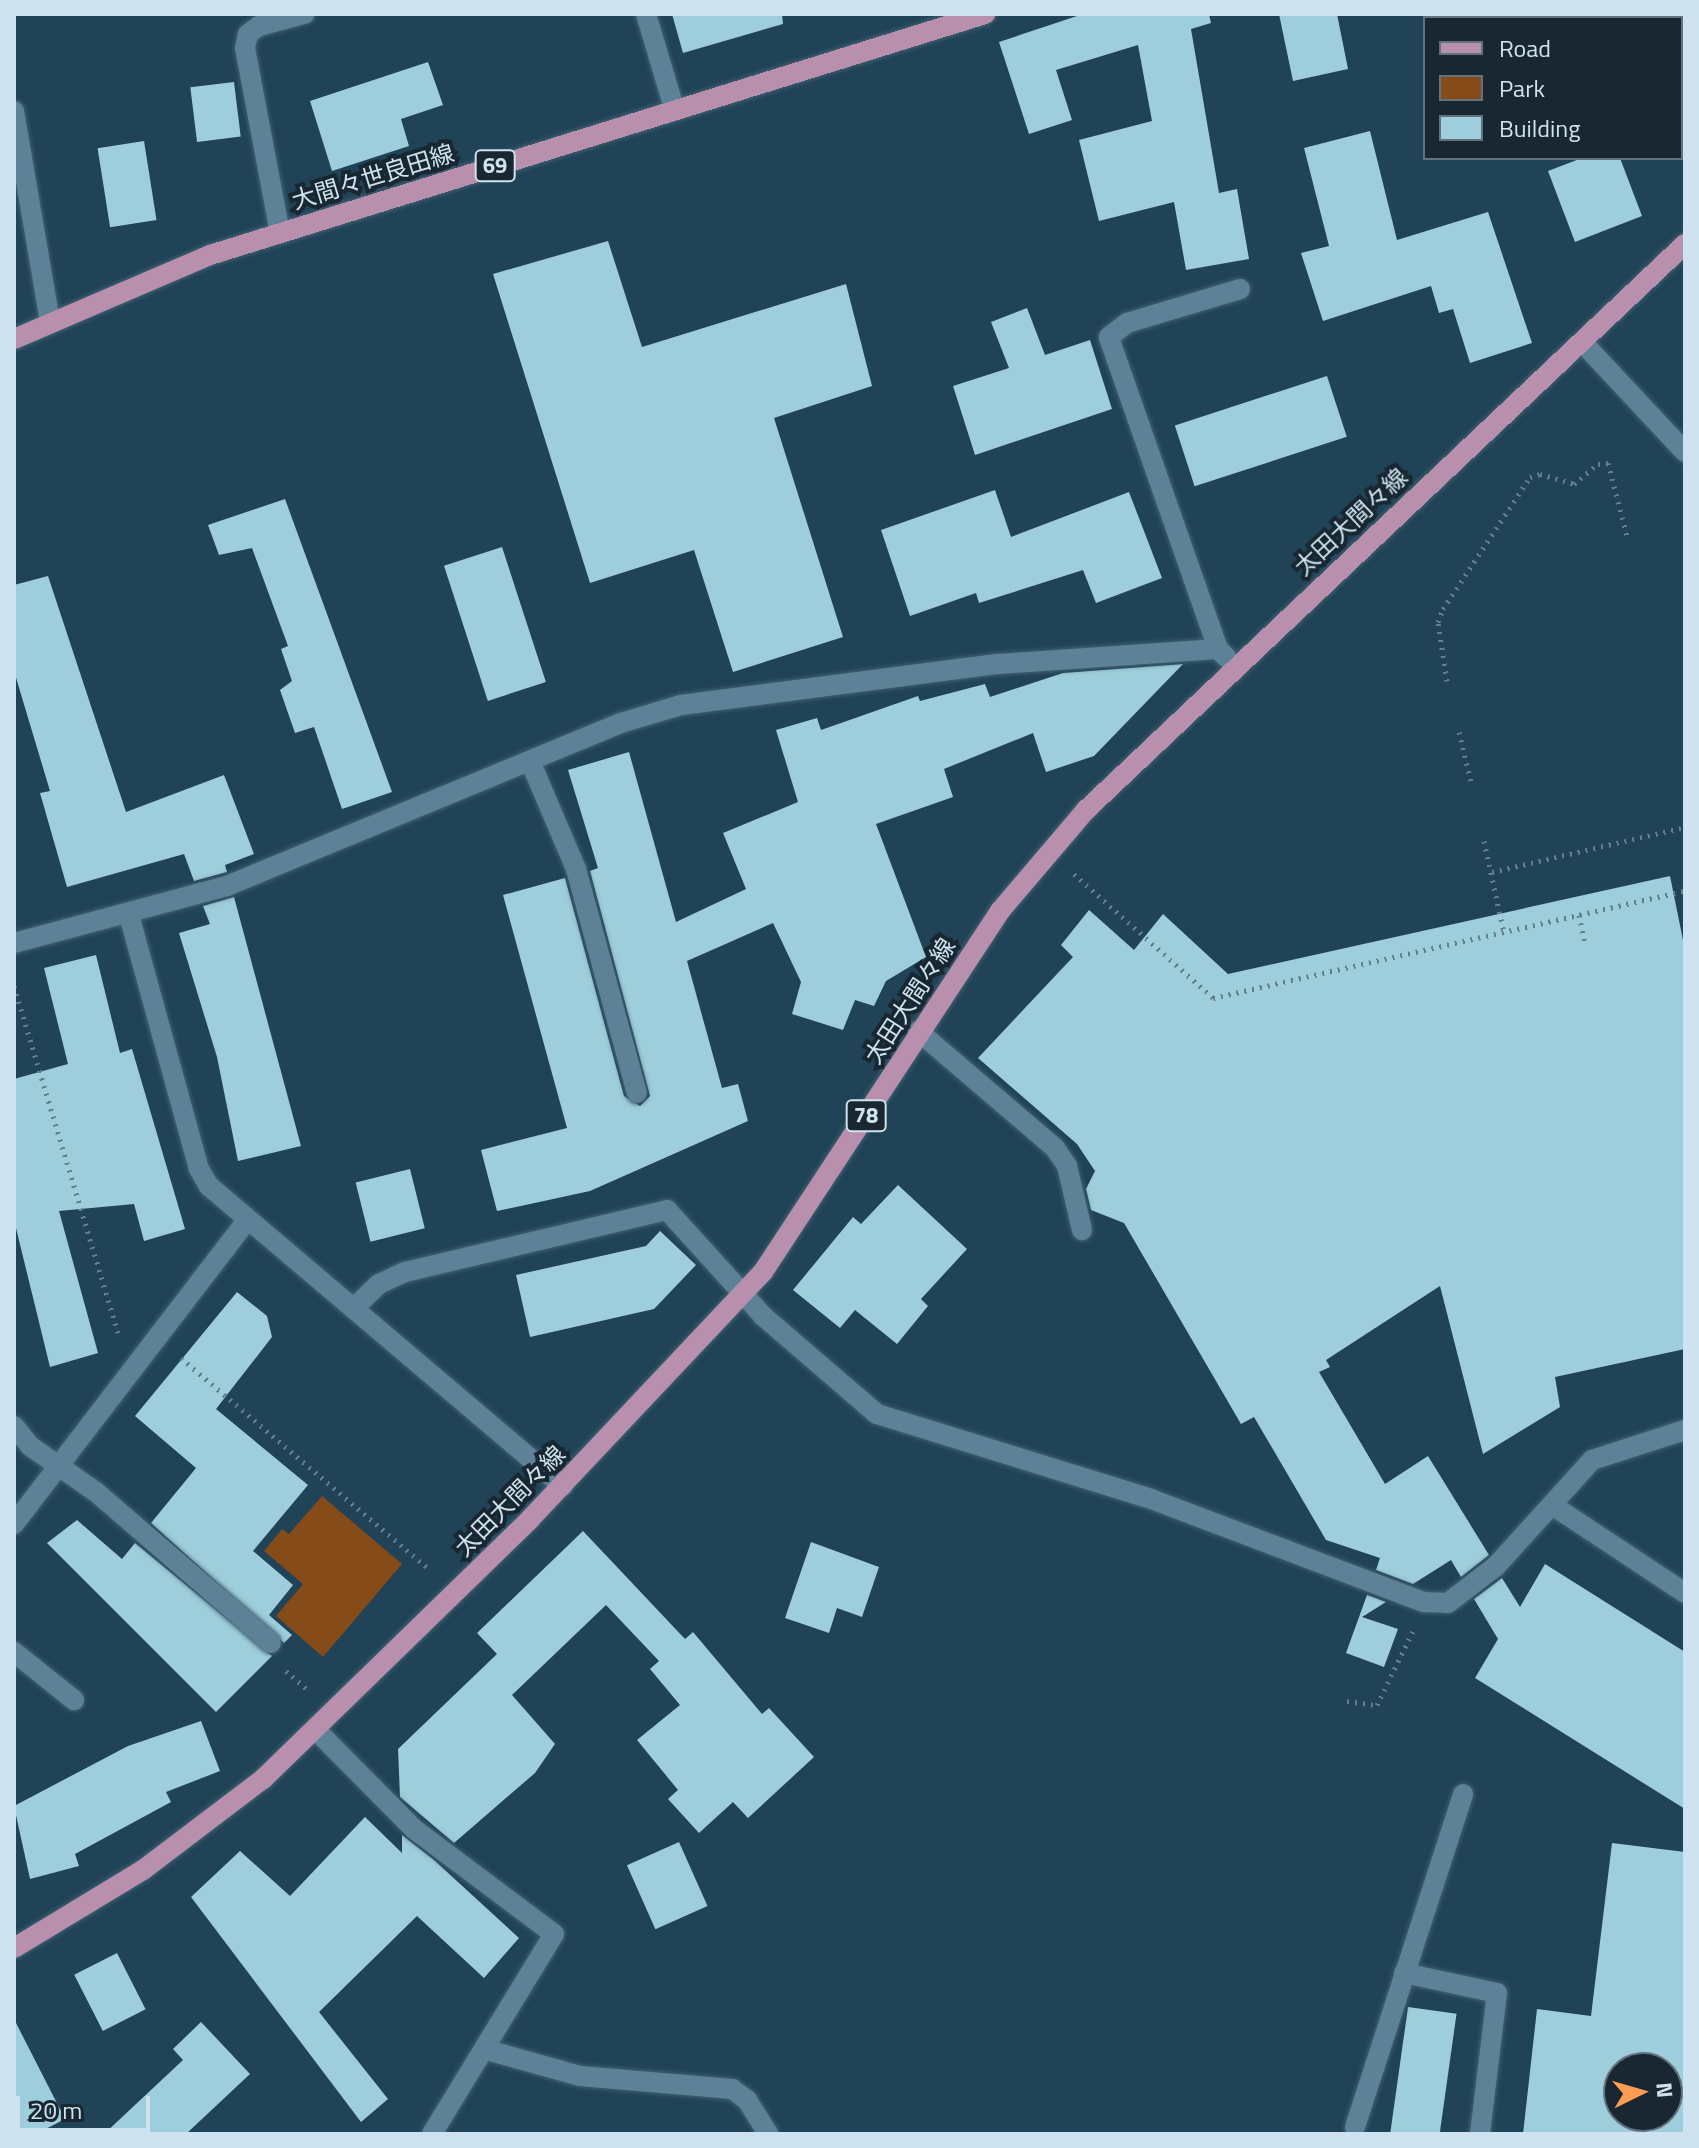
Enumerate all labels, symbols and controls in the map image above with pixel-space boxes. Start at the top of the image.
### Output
legend [1423,16,1683,160]
text: Road [1499,30,1551,66]
text: Park [1499,70,1545,106]
text: Building [1499,110,1581,146]
street label: 大間々世良田線 [288,139,458,215]
road number: 69 [473,148,517,184]
street label: 太田大間々線 [1289,462,1413,582]
street label: 太田大間々線 [859,933,961,1069]
road number: 78 [844,1098,888,1134]
street label: 太田大間々線 [449,1440,571,1562]
north arrow [1603,2052,1683,2132]
scale bar [20,2080,154,2130]
text: N [1647,2081,1683,2099]
text: 20 m [30,2092,82,2128]

